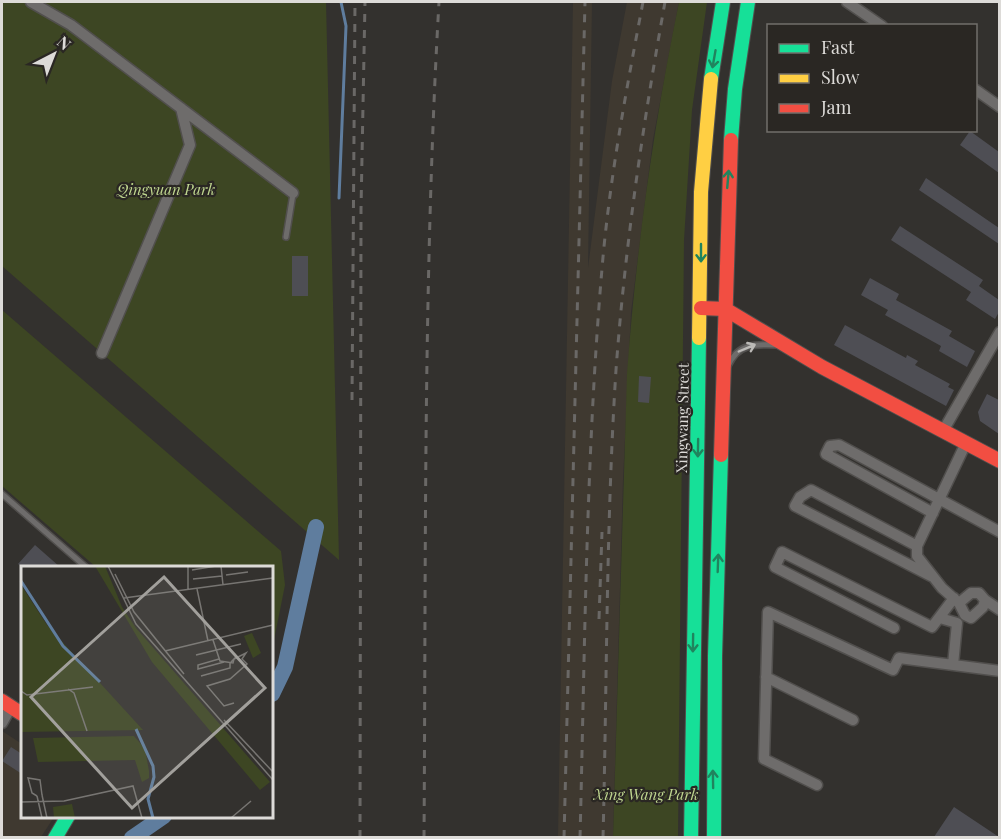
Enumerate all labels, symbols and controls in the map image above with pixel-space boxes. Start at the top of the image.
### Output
north arrow [24,24,84,84]
legend [767,24,977,132]
text: N [53,31,76,54]
text: Fast [821,35,855,59]
one-way arrow [708,49,719,69]
text: Slow [821,65,859,89]
text: Jam [820,95,851,119]
one-way arrow [723,170,734,190]
park label: Qingyuan Park [116,179,215,199]
one-way arrow [695,243,707,263]
one-way arrow [737,342,755,353]
street label: Xingwang Street [671,362,693,473]
one-way arrow [692,438,703,458]
one-way arrow [712,554,723,574]
inset map [21,566,273,818]
one-way arrow [687,633,699,653]
one-way arrow [707,770,719,790]
park label: Xing Wang Park [593,784,699,804]

